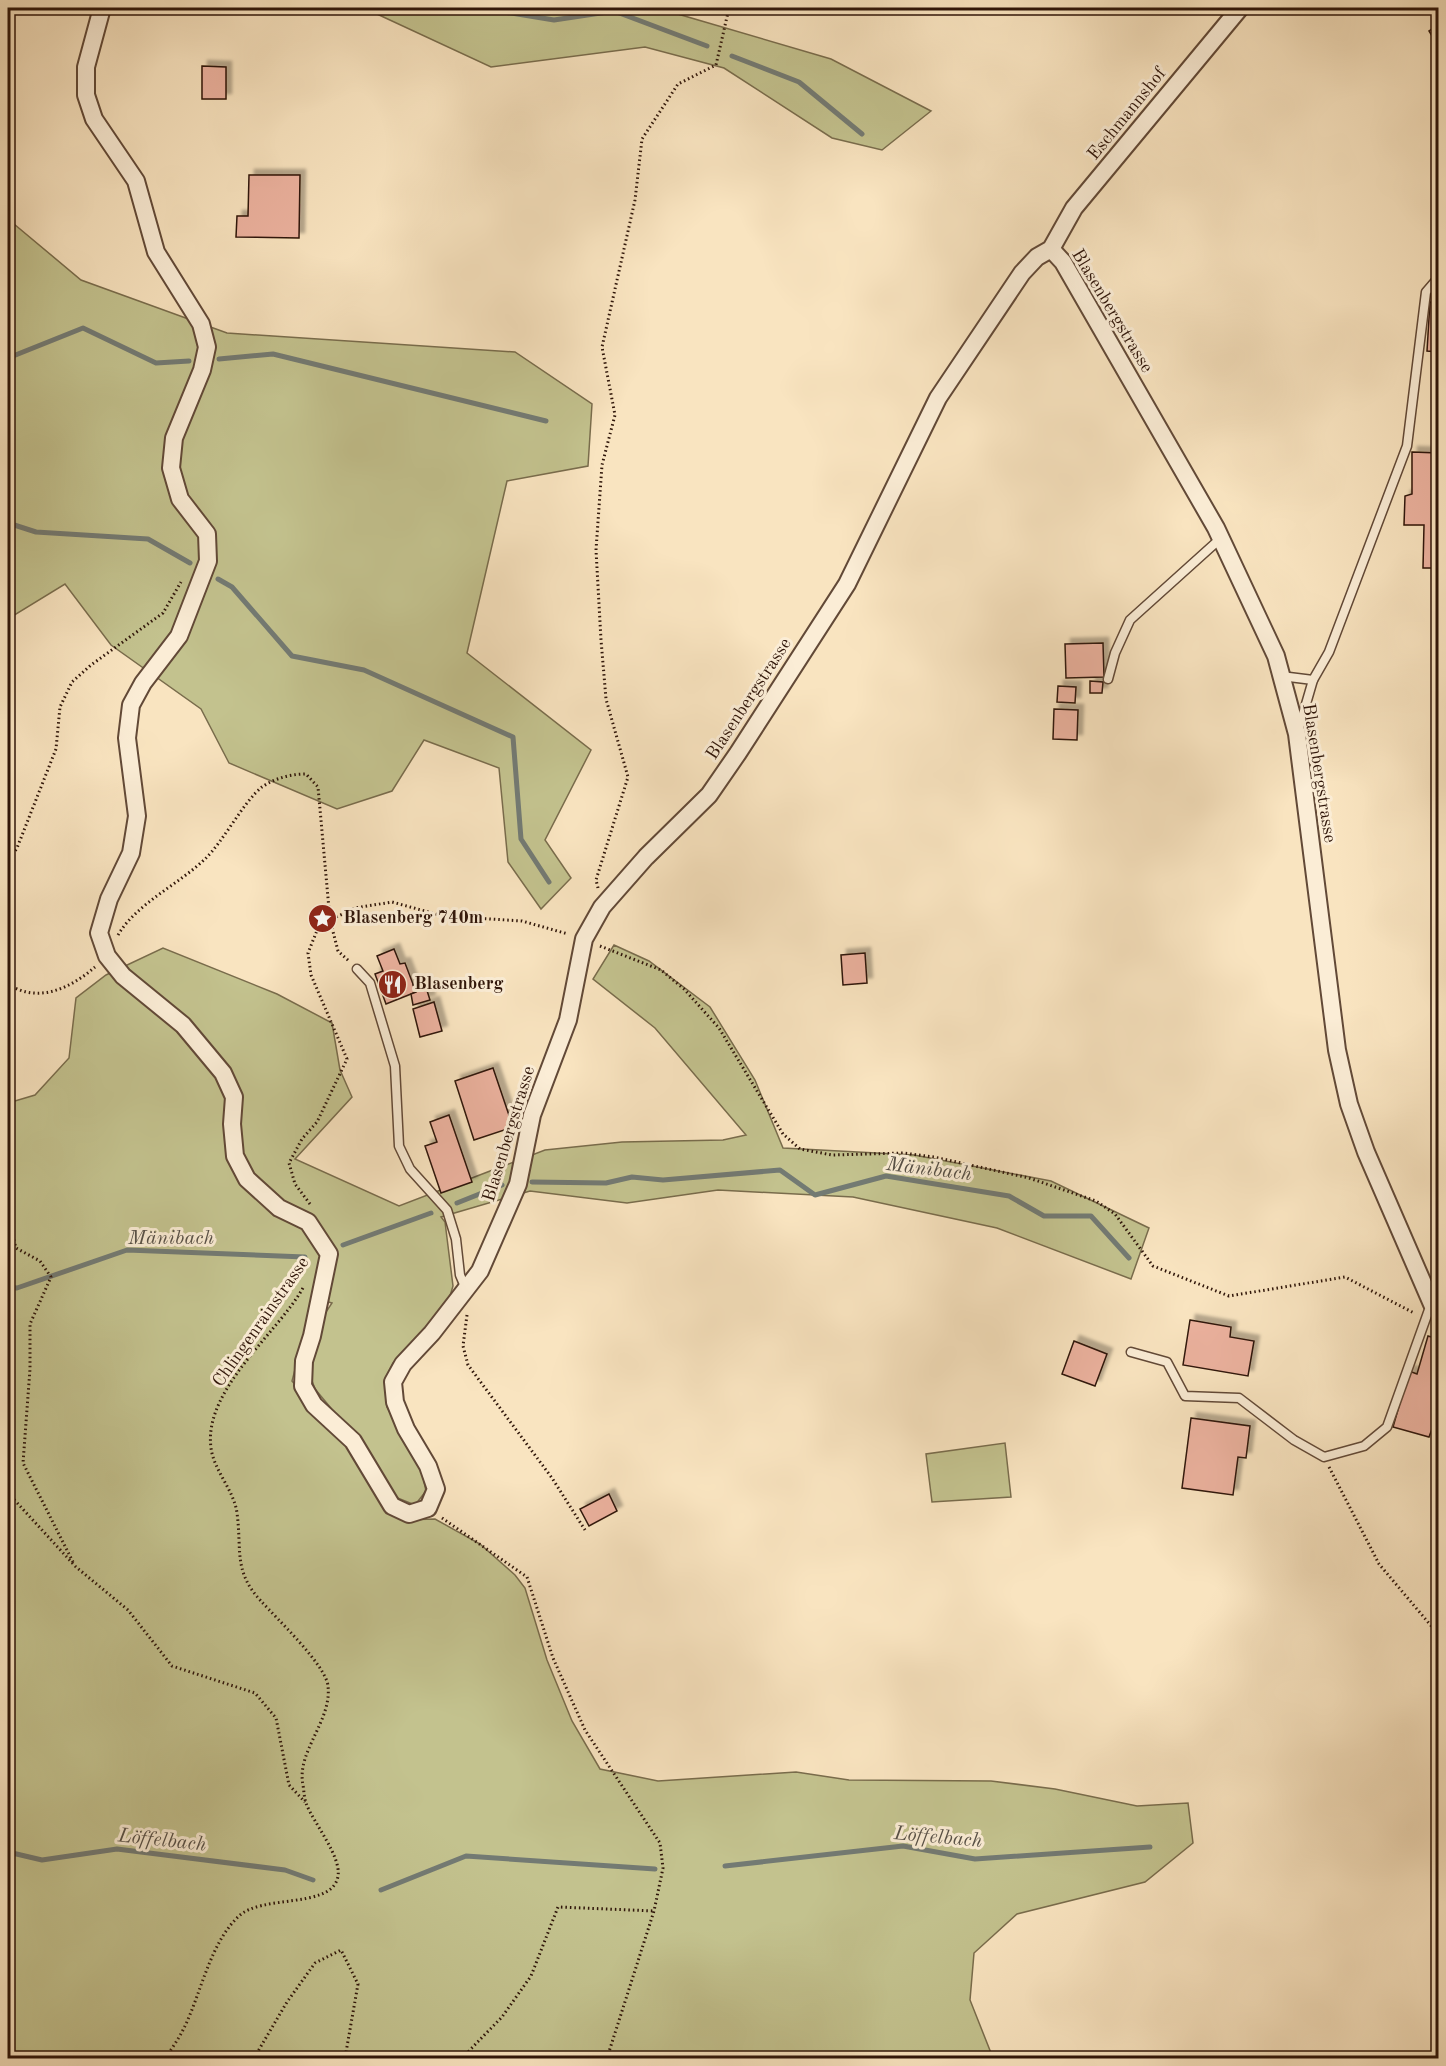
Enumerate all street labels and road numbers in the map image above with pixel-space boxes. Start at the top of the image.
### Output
street label: Eschmannshof [1084,64,1170,164]
street label: Blasenbergstrasse [1068,246,1156,376]
street label: Blasenbergstrasse [703,635,795,763]
street label: Blasenbergstrasse [1299,702,1339,844]
street label: Blasenbergstrasse [480,1064,538,1204]
street label: Chlingenrainstrasse [209,1254,313,1390]

